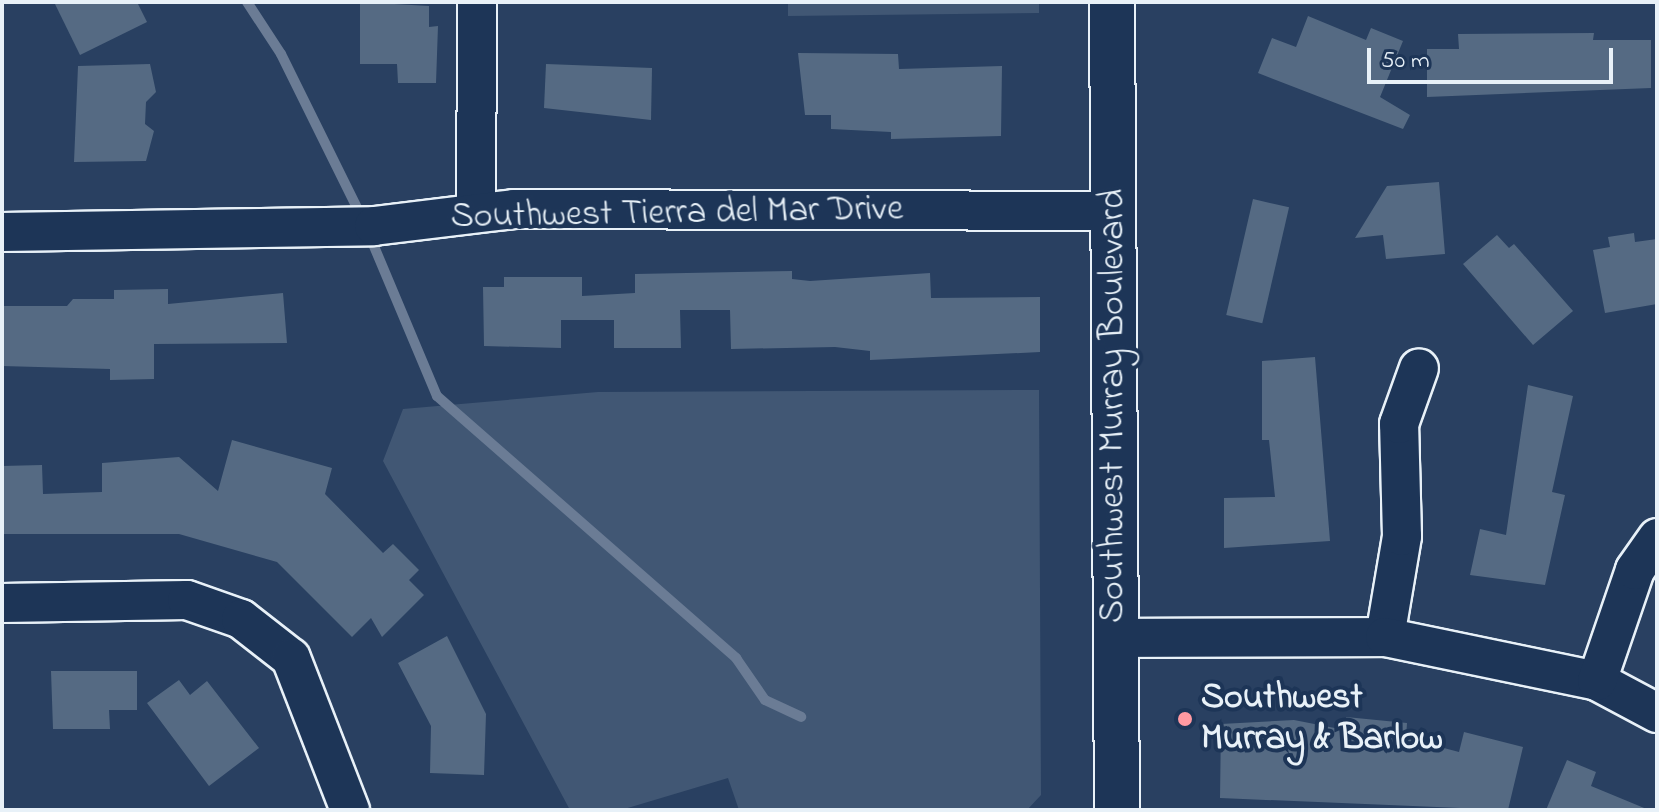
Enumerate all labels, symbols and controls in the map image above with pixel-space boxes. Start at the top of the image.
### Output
scale bar [1371,32,1617,82]
text: 50 m [1381,44,1430,79]
street label: Southwest Tierra del Mar Drive [450,188,904,240]
street label: Southwest Murray Boulevard [1092,189,1136,623]
place label: Southwest Murray & Barlow [1201,676,1443,761]
marker: Southwest Murray & Barlow [1176,710,1194,728]

